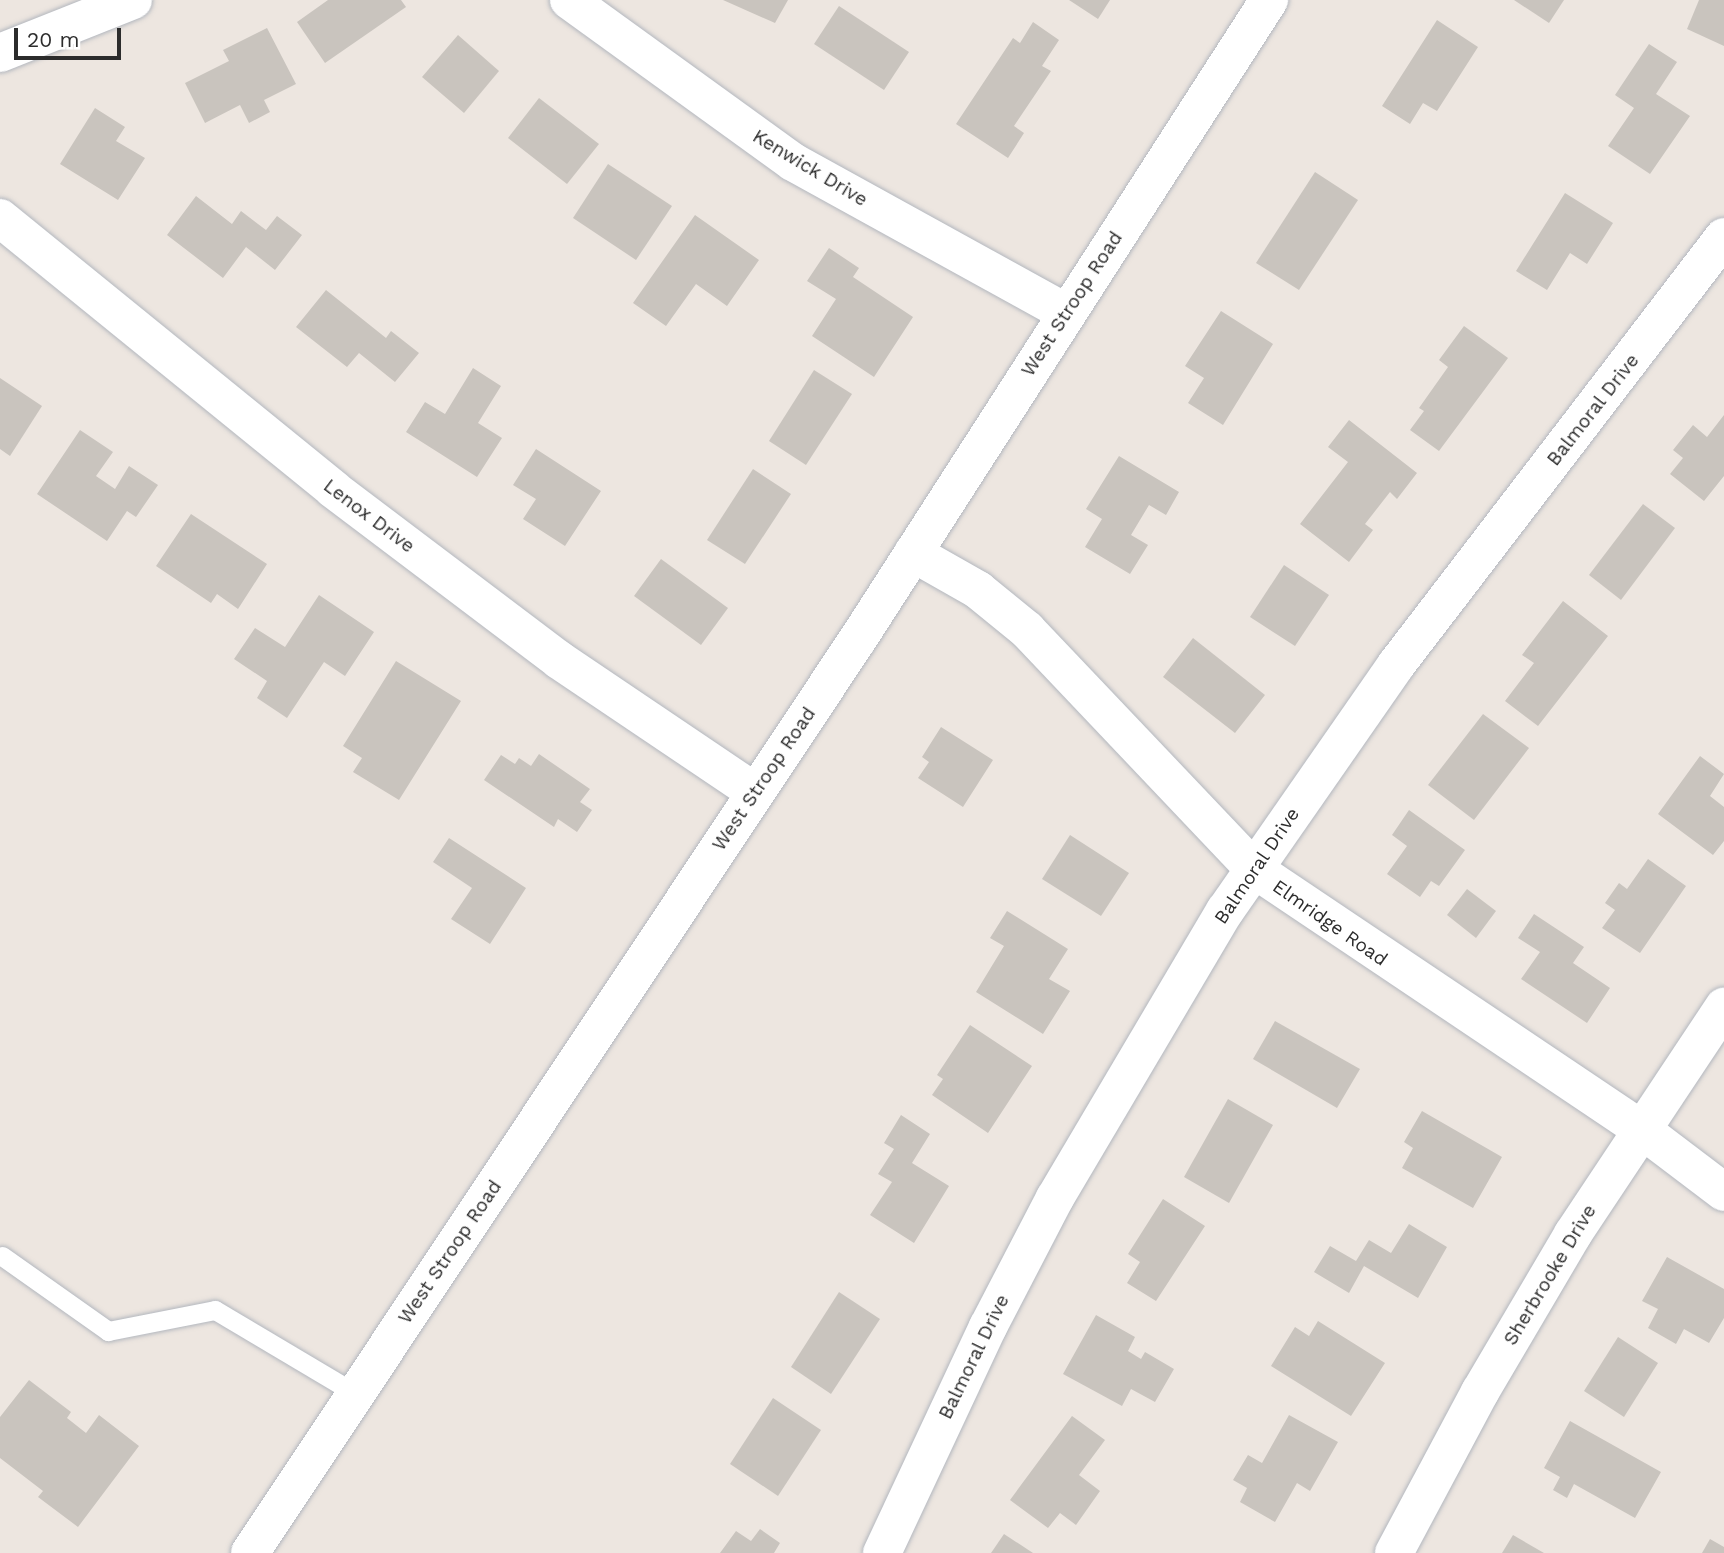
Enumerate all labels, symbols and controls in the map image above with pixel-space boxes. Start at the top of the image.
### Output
scale bar [18,14,124,58]
text: 20 m [27,27,79,52]
street label: Kenwick Drive [748,125,872,211]
street label: West Stroop Road [1017,227,1127,381]
street label: Balmoral Drive [1542,349,1644,471]
street label: Lenox Drive [319,474,419,558]
street label: West Stroop Road [708,703,820,855]
street label: Balmoral Drive [1209,803,1305,929]
street label: Elmridge Road [1268,875,1392,971]
street label: West Stroop Road [394,1176,506,1328]
street label: Sherbrooke Drive [1499,1201,1601,1349]
street label: Balmoral Drive [934,1291,1014,1423]

